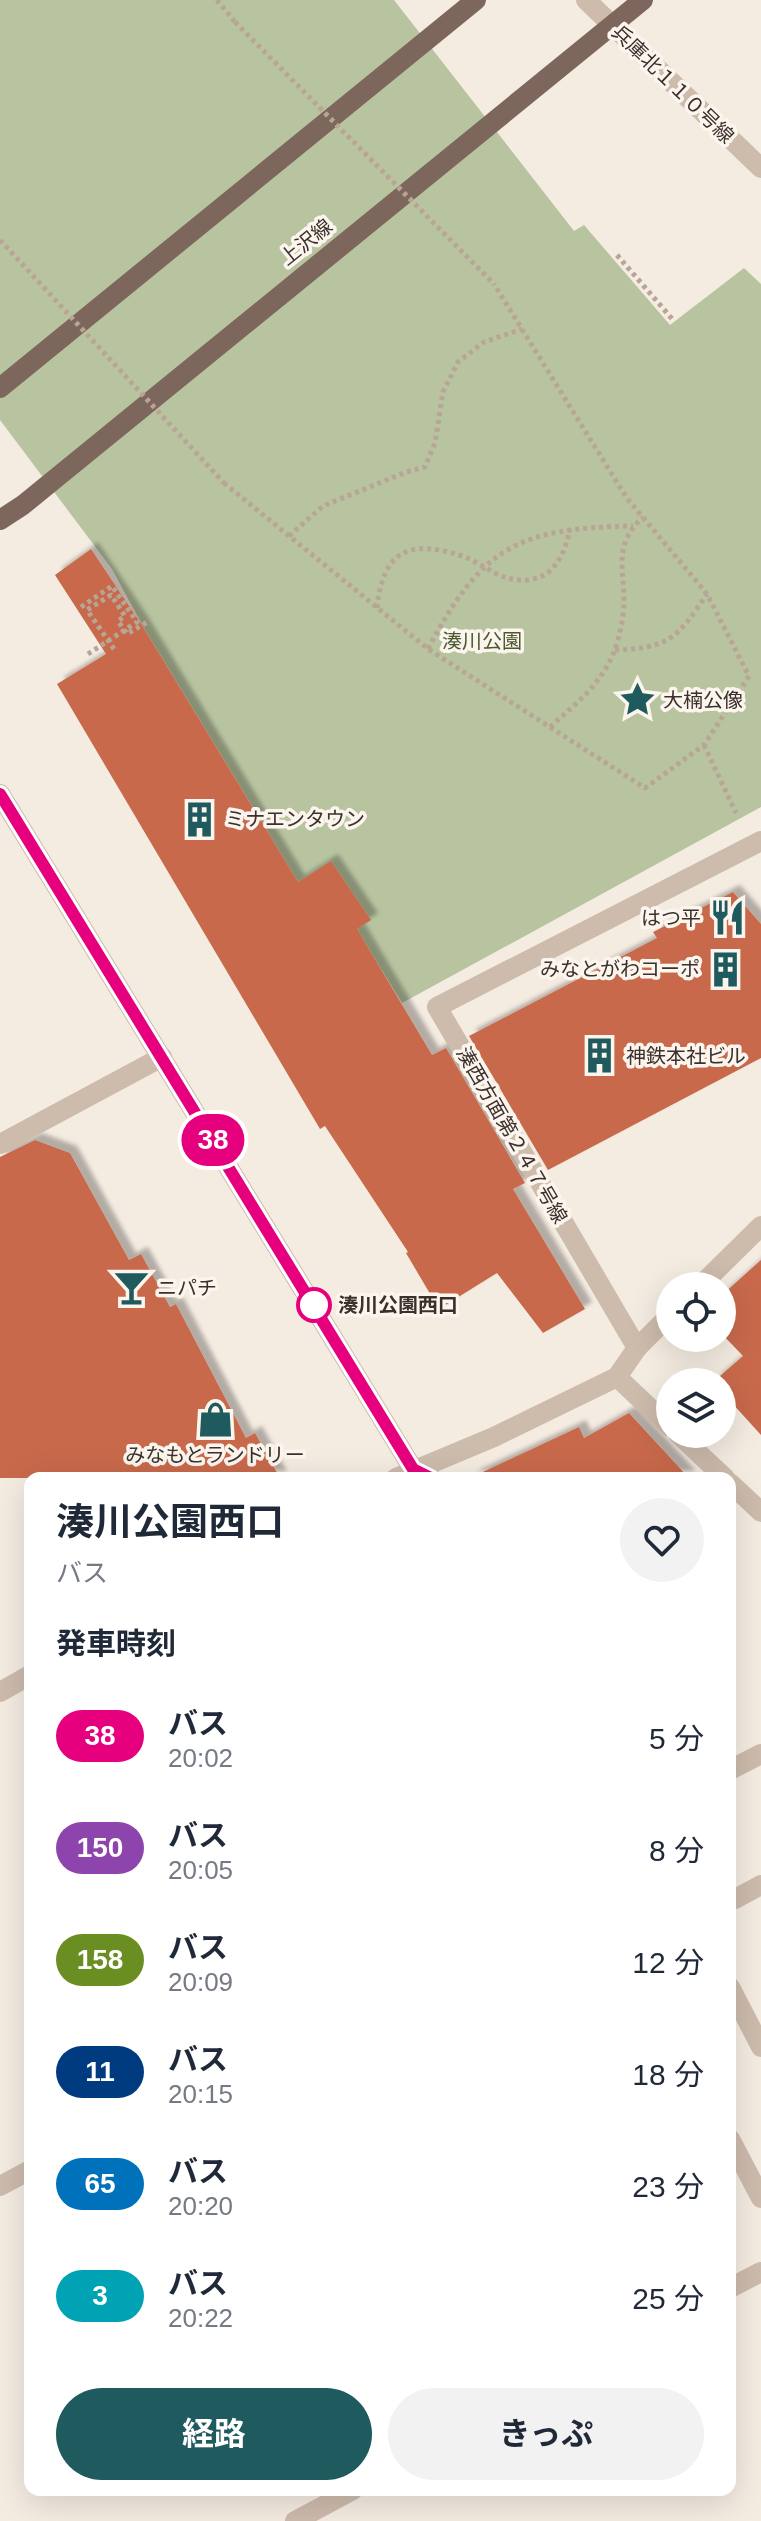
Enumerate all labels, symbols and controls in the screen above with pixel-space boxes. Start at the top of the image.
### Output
street label: 兵庫北１１０号線 [608,21,738,147]
street label: 上沢線 [276,215,336,269]
park label: 湊川公園 [442,630,522,652]
place icon: 大楠公像 [618,681,656,719]
place label: 大楠公像 [663,689,743,711]
building icon: ミナエンタウン [180,800,218,838]
place label: ミナエンタウン [225,808,365,830]
restaurant icon: はつ平 [708,899,746,937]
place label: はつ平 [641,907,701,929]
building icon: みなとがわコーポ [707,950,745,988]
place label: みなとがわコーポ [540,958,700,980]
building icon: 神鉄本社ビル [581,1037,619,1075]
street label: 湊西方面第２４７号線 [452,1043,572,1227]
place label: 神鉄本社ビル [626,1045,746,1067]
line badge: 38 [177,1114,249,1166]
text: 38 [197,1124,229,1155]
bar icon: ニパチ [112,1269,150,1307]
map controls [656,1272,736,1448]
button: locate [656,1272,736,1352]
place label: ニパチ [157,1277,217,1299]
marker: 湊川公園西口 [297,1288,331,1322]
place label: 湊川公園西口 [338,1294,458,1316]
button: layers [656,1368,736,1448]
shop icon: みなもとランドリー [196,1401,234,1439]
place label: みなもとランドリー [125,1444,305,1466]
button: heart [620,1498,704,1582]
text: 湊川公園西口 [56,1501,284,1543]
text: バス [56,1558,108,1588]
text: 発車時刻 [56,1627,176,1660]
text: バス [168,1707,228,1740]
text: 38 [84,1720,116,1751]
text: 5 分 [649,1722,704,1755]
text: 20:02 [168,1743,233,1773]
text: バス [168,1819,228,1852]
text: 150 [77,1832,123,1863]
text: 8 分 [649,1834,704,1867]
text: 20:05 [168,1855,233,1885]
text: バス [168,1931,228,1964]
text: 158 [77,1944,123,1975]
text: 12 分 [632,1946,704,1979]
text: 20:09 [168,1967,233,1997]
text: バス [168,2043,228,2076]
text: 11 [85,2056,115,2087]
text: 18 分 [632,2058,704,2091]
text: 20:15 [168,2079,233,2109]
text: バス [168,2155,228,2188]
text: 65 [84,2168,116,2199]
text: 23 分 [632,2170,704,2203]
text: 20:20 [168,2191,233,2221]
text: バス [168,2267,228,2300]
text: 3 [92,2280,108,2311]
text: 25 分 [632,2282,704,2315]
text: 20:22 [168,2303,233,2333]
button: 経路 [56,2388,372,2480]
button: きっぷ [388,2388,704,2480]

